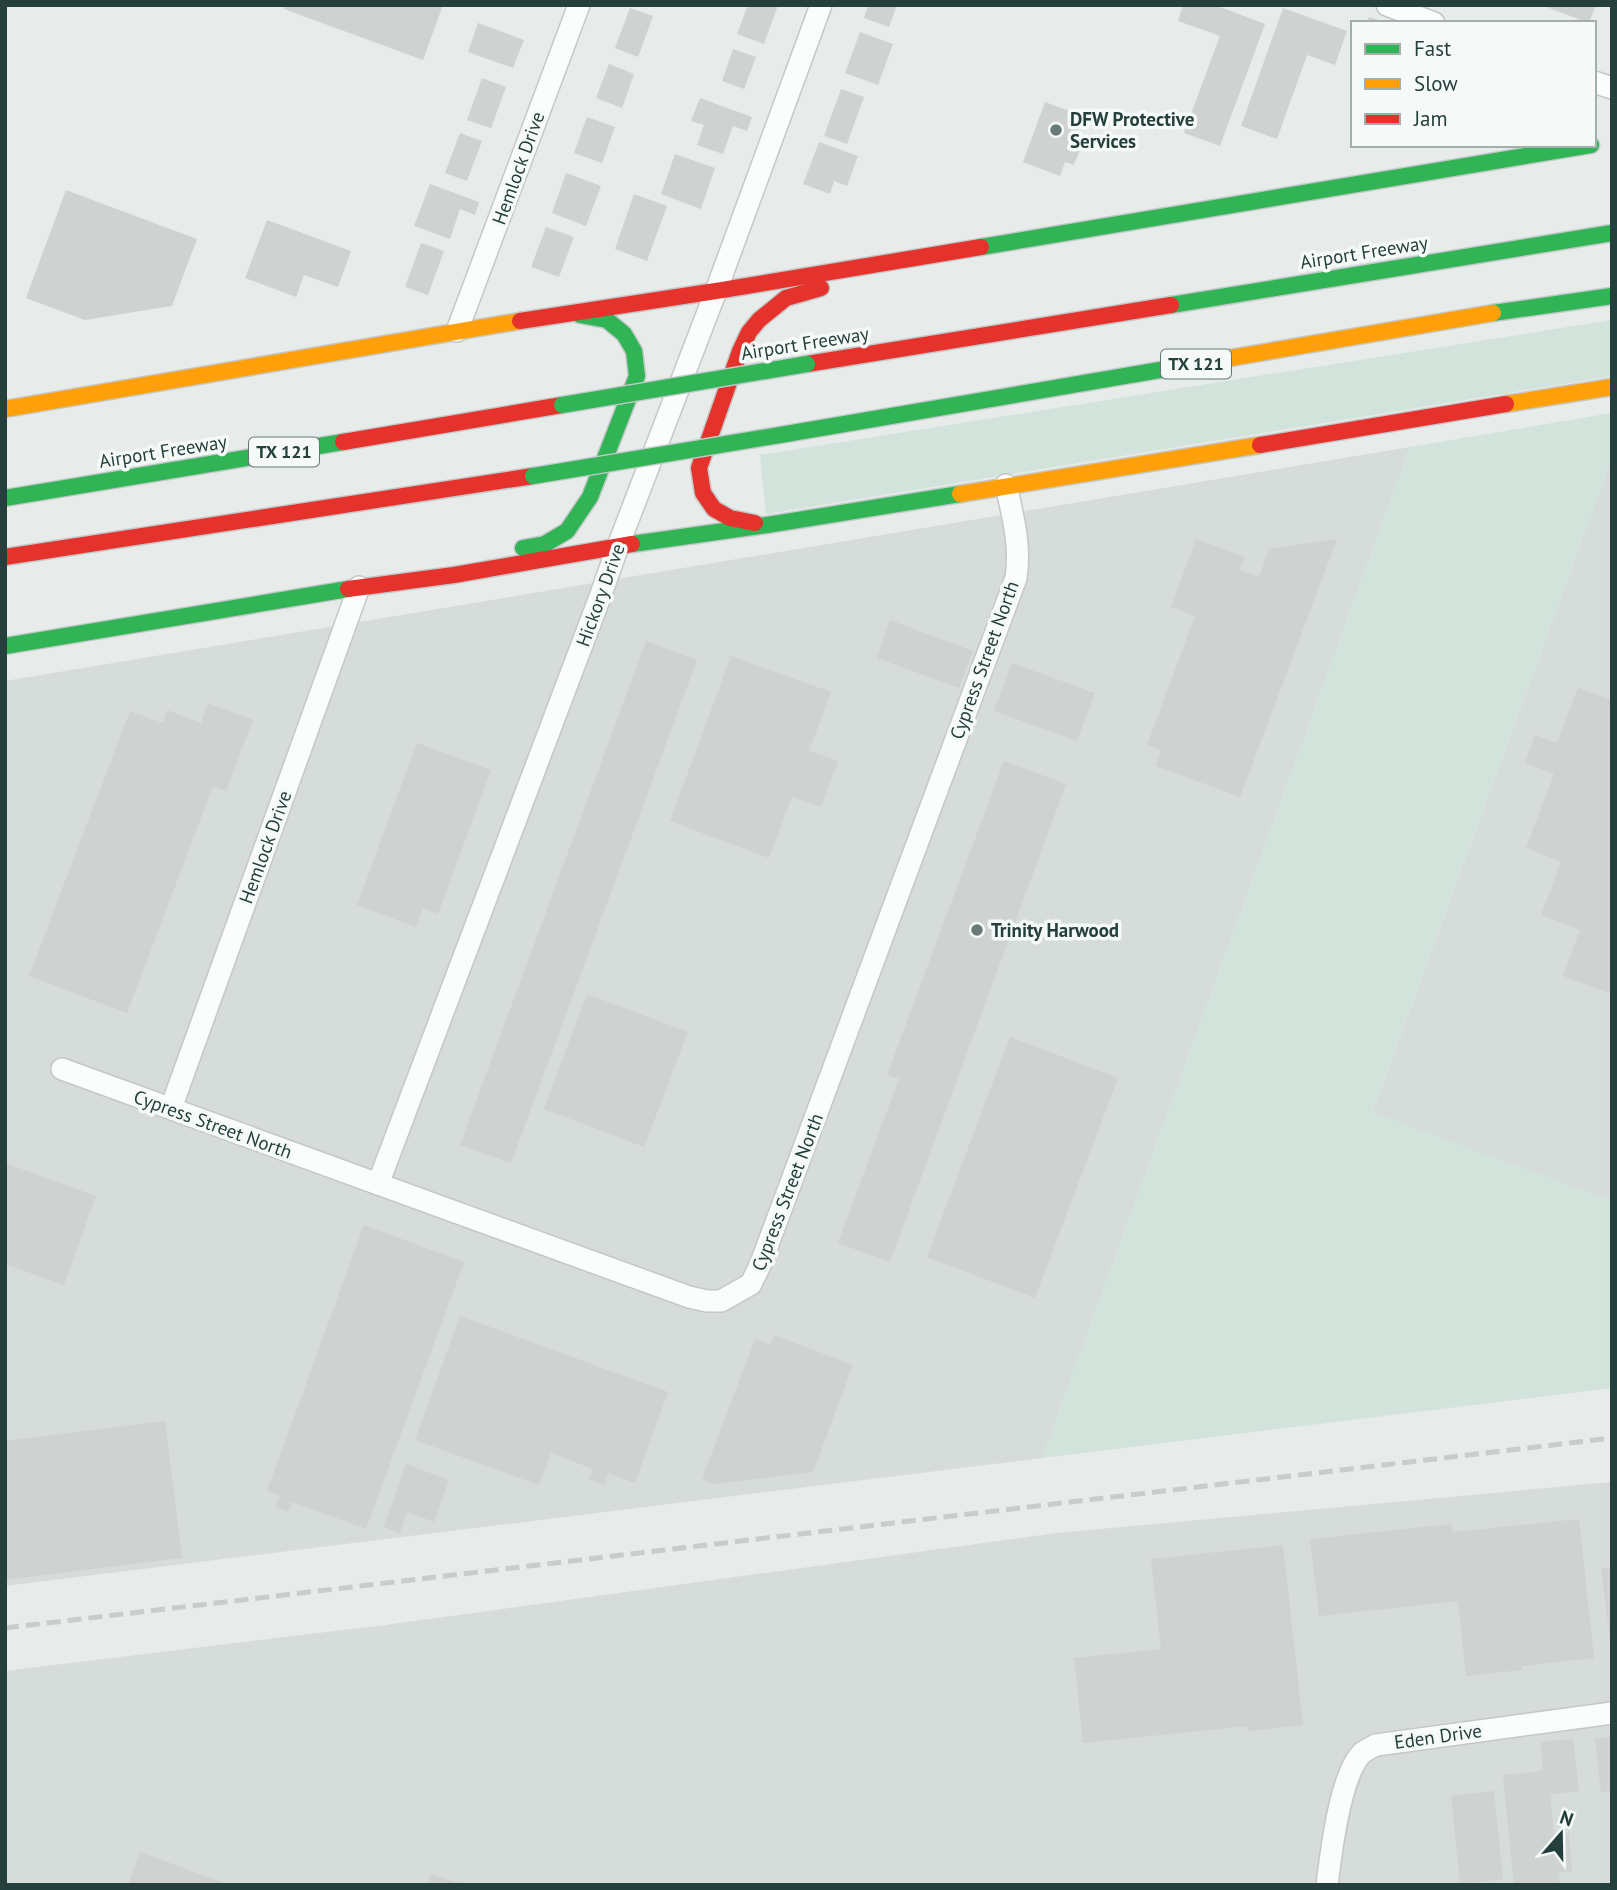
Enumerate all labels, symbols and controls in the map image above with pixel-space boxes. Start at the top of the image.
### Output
legend [1351,21,1596,147]
text: Fast [1414,35,1451,62]
text: Slow [1414,70,1458,97]
text: Jam [1413,105,1448,132]
place label: DFW Protective Services [1070,107,1194,153]
street label: Hemlock Drive [486,108,550,228]
marker: DFW Protective Services [1048,122,1064,138]
street label: Airport Freeway [1298,230,1430,274]
street label: Airport Freeway [739,321,871,365]
road number: TX 121 [1161,350,1231,378]
street label: Airport Freeway [97,429,229,473]
road number: TX 121 [249,438,319,466]
street label: Hickory Drive [570,540,630,650]
street label: Cypress Street North [944,578,1024,742]
street label: Hemlock Drive [233,787,297,907]
place label: Trinity Harwood [991,918,1119,942]
marker: Trinity Harwood [969,922,985,938]
street label: Cypress Street North [131,1084,295,1164]
street label: Cypress Street North [746,1110,828,1274]
street label: Eden Drive [1393,1718,1483,1754]
north arrow [1526,1799,1596,1869]
text: N [1557,1805,1577,1831]

